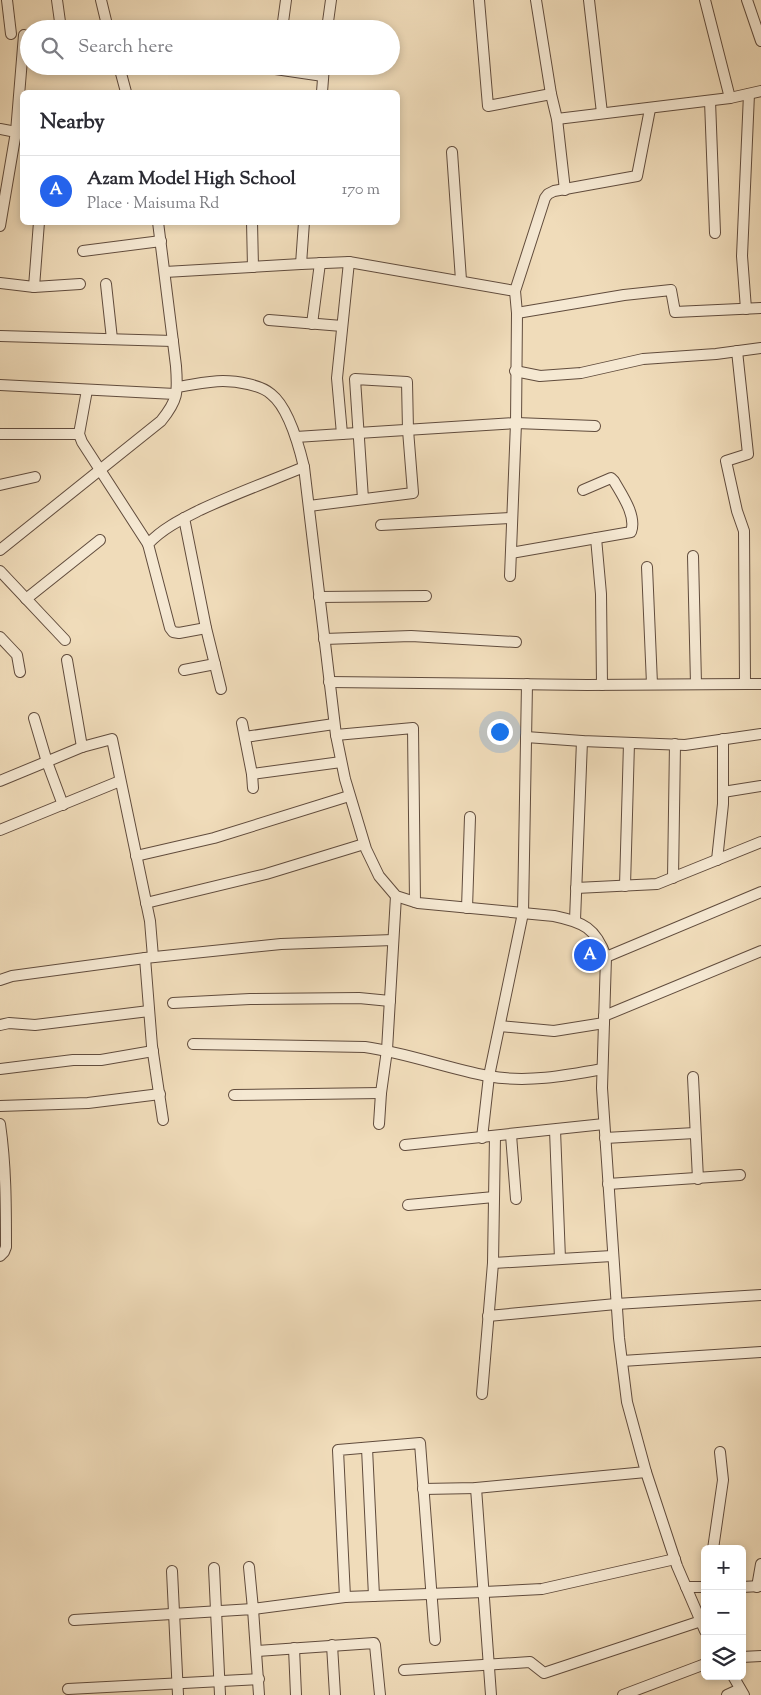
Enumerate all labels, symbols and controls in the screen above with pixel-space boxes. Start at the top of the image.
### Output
search box [20,20,400,75]
icon: search [38,34,66,62]
text: Search here [78,34,173,61]
text: Nearby [40,108,105,138]
text: Azam Model High School [87,166,296,193]
text: A [50,179,63,202]
text: 170 m [342,179,380,202]
text: Place · Maisuma Rd [87,193,219,216]
your location [487,719,513,745]
pin: A [574,936,606,974]
map controls [701,1545,746,1680]
button: + [701,1545,746,1590]
button: − [701,1590,746,1635]
button: layers [701,1635,746,1680]

